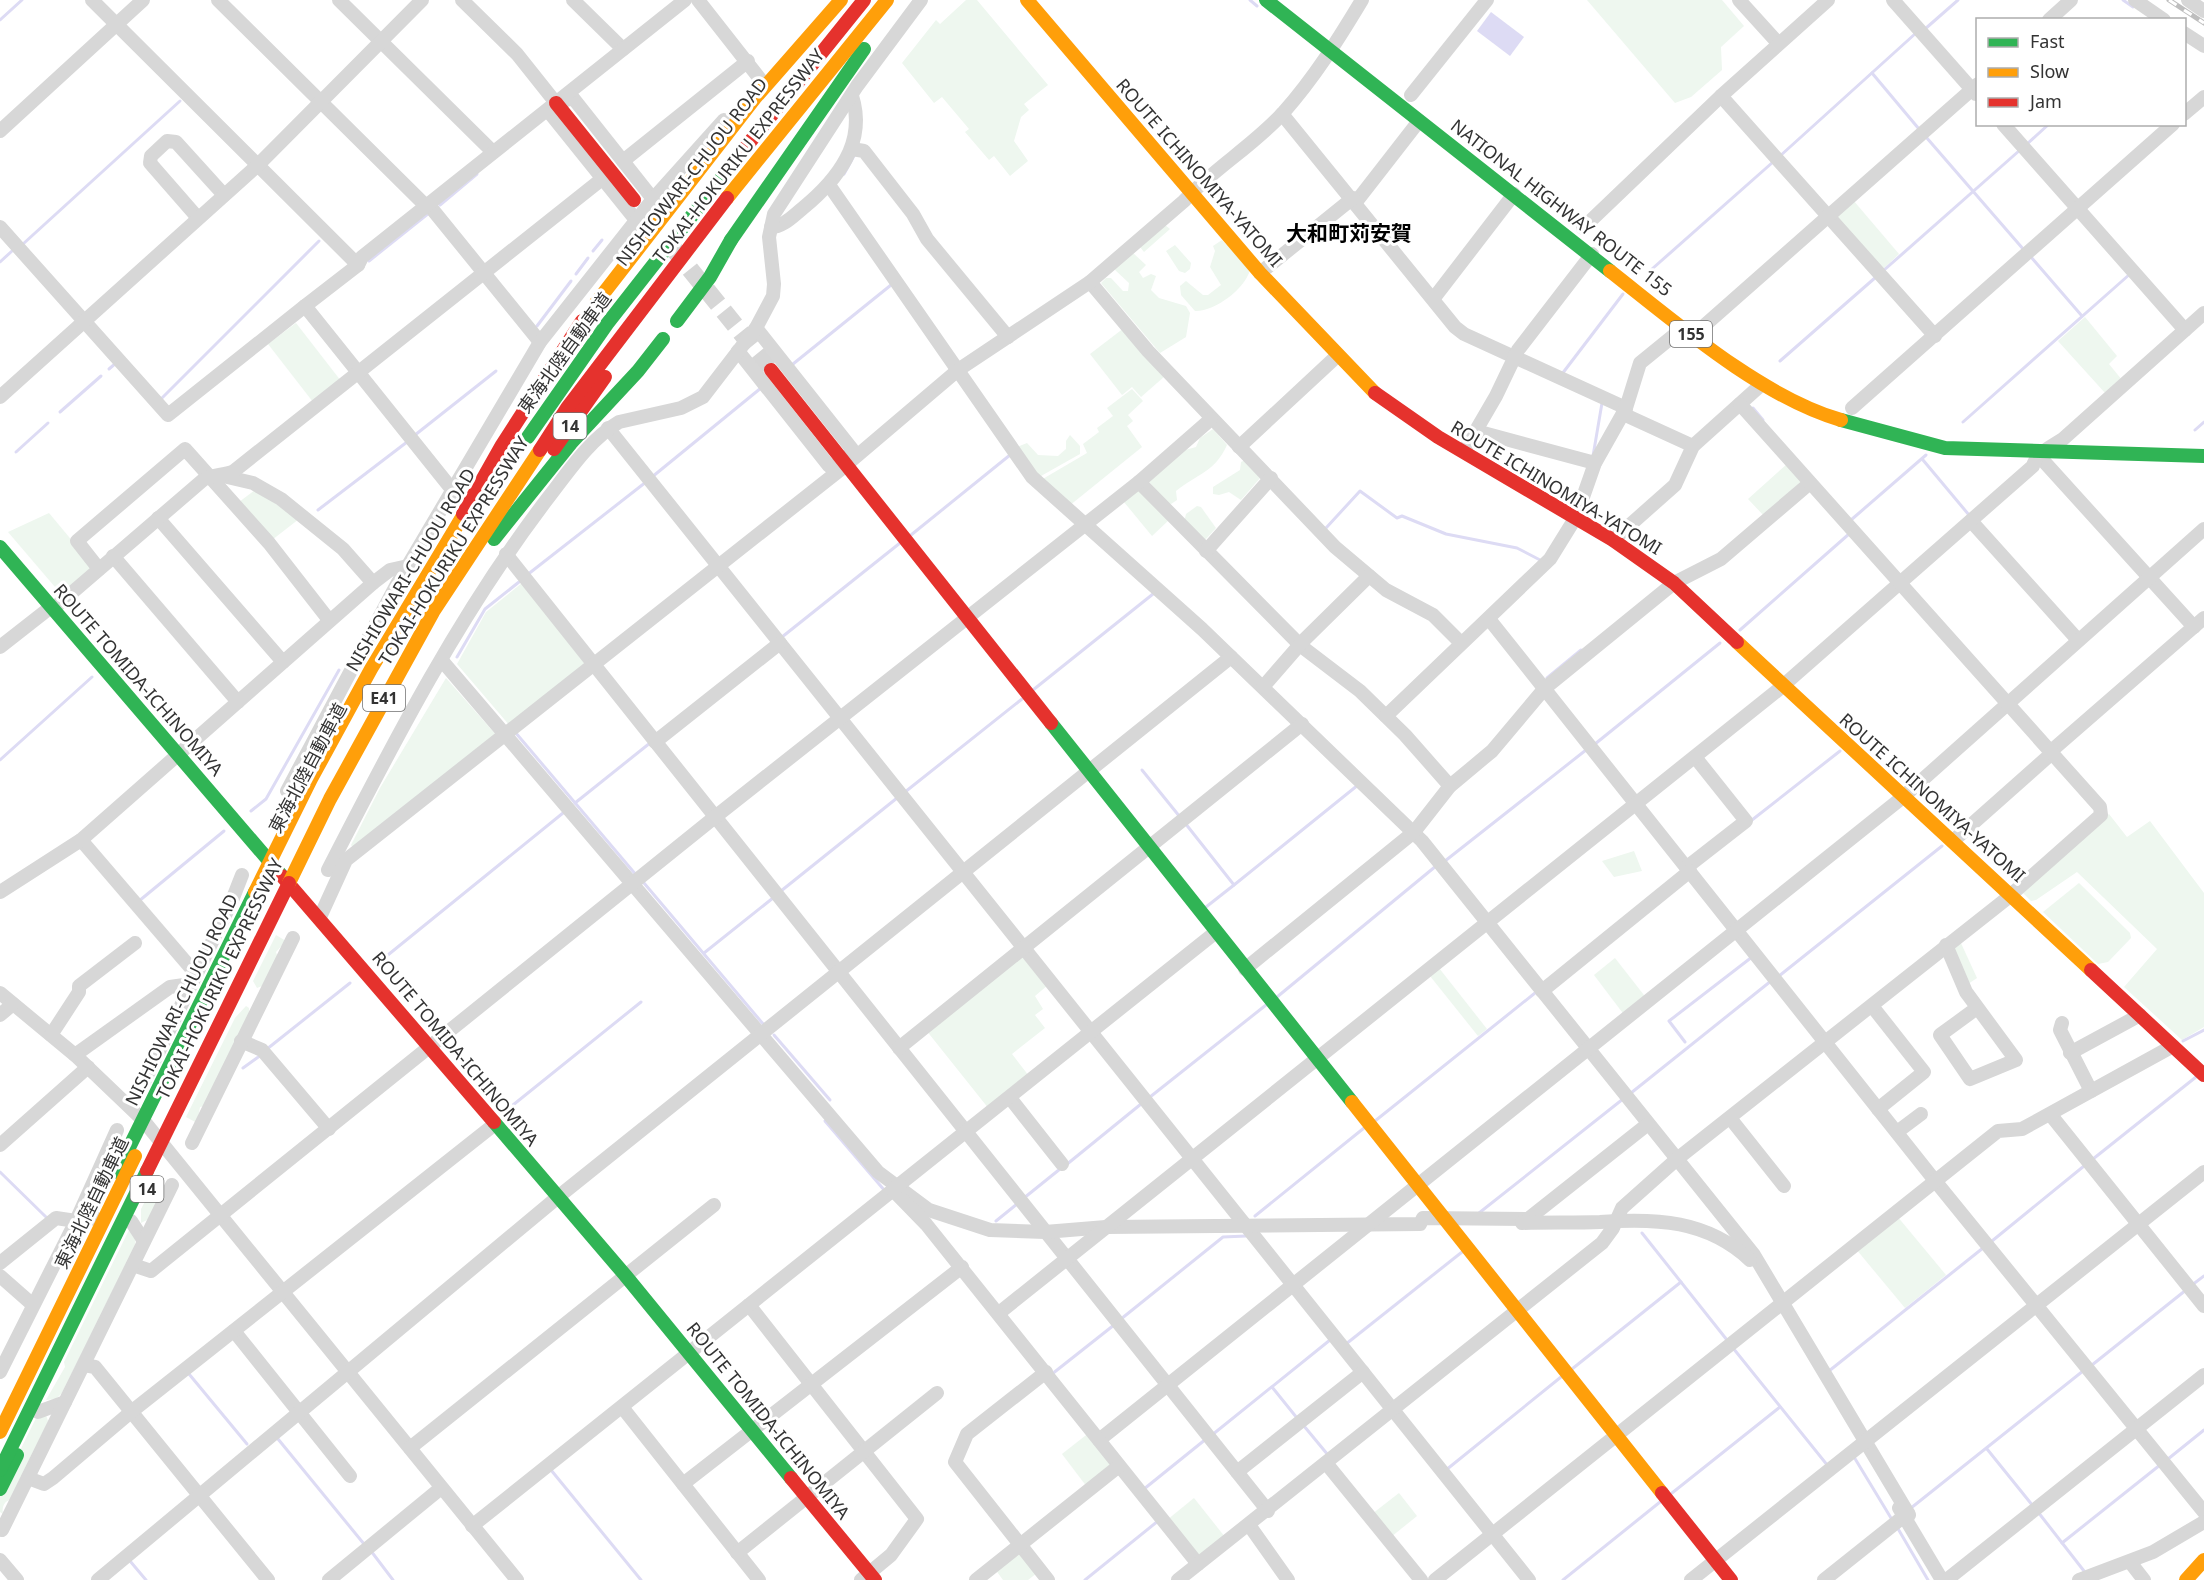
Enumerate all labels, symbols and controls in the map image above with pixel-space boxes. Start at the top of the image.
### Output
legend [1976,18,2186,126]
text: Fast [2030,29,2065,53]
street label: TOKAI-HOKURIKU EXPRESSWAY [647,43,830,267]
text: Slow [2030,59,2069,83]
street label: NISHIOWARI-CHUOU ROAD [610,72,772,271]
street label: ROUTE ICHINOMIYA-YATOMI [1111,73,1288,272]
text: Jam [2028,89,2062,113]
street label: NATIONAL HIGHWAY ROUTE 155 [1446,113,1677,301]
district label: 大和町苅安賀 [1286,219,1412,247]
street label: 東海北陸自動車道 [512,287,616,418]
road number: 155 [1670,321,1712,347]
road number: 14 [554,413,586,439]
street label: ROUTE ICHINOMIYA-YATOMI [1447,415,1666,560]
street label: TOKAI-HOKURIKU EXPRESSWAY [373,431,534,669]
street label: NISHIOWARI-CHUOU ROAD [340,463,480,675]
street label: ROUTE TOMIDA-ICHINOMIYA [49,578,229,781]
road number: E41 [363,685,405,711]
street label: 東海北陸自動車道 [263,698,352,837]
street label: ROUTE ICHINOMIYA-YATOMI [1835,707,2031,887]
street label: TOKAI-HOKURIKU EXPRESSWAY [150,853,288,1103]
street label: NISHIOWARI-CHUOU ROAD [119,890,243,1109]
street label: ROUTE TOMIDA-ICHINOMIYA [367,946,545,1151]
street label: 東海北陸自動車道 [49,1133,133,1273]
road number: 14 [130,1176,164,1202]
street label: ROUTE TOMIDA-ICHINOMIYA [682,1317,856,1524]

